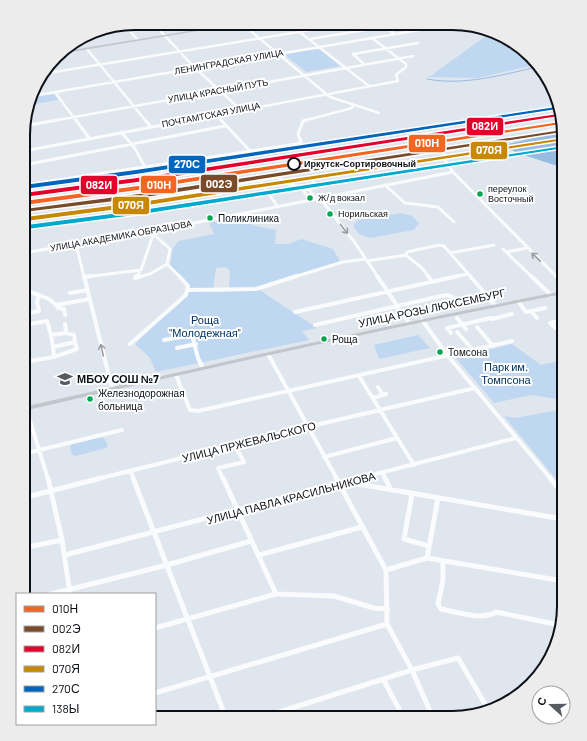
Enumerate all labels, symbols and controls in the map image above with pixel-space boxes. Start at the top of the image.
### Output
street label: ЛЕНИНГРАДСКАЯ УЛИЦА [174,46,284,77]
street label: УЛИЦА КРАСНЫЙ ПУТЬ [167,76,269,105]
street label: ПОЧТАМТСКАЯ УЛИЦА [161,100,261,129]
line badge: 082И [466,117,504,136]
text: 082И [472,119,498,132]
line badge: 010Н [408,134,446,153]
text: 010Н [415,136,439,149]
line badge: 070Я [470,141,508,160]
text: 070Я [476,143,502,156]
line badge: 270С [168,155,206,174]
text: 270С [174,157,200,170]
marker: Иркутск-Сортировочный [287,157,301,171]
place label: Иркутск-Сортировочный [304,158,416,169]
line badge: 002Э [200,174,238,193]
line badge: 082И [80,175,118,195]
line badge: 010Н [140,175,177,194]
text: 002Э [206,177,232,190]
text: 082И [86,178,112,191]
text: 010Н [147,178,171,191]
place label: переулок Восточный [488,183,534,204]
marker: переулок Восточный [475,189,485,199]
place label: Ж/д вокзал [318,192,365,203]
marker: Ж/д вокзал [305,193,315,203]
line badge: 070Я [112,196,150,215]
text: 070Я [118,198,144,211]
place label: Норильская [338,208,388,219]
marker: Норильская [325,209,335,219]
place label: Поликлиника [218,212,280,224]
marker: Поликлиника [205,213,215,223]
street label: УЛИЦА АКАДЕМИКА ОБРАЗЦОВА [49,218,193,253]
one-way arrow [340,224,348,235]
one-way arrow [531,252,541,261]
street label: УЛИЦА РОЗЫ ЛЮКСЕМБУРГ [357,286,507,329]
park label: Роща "Молодежная" [169,313,241,339]
place label: Роща [332,333,358,345]
marker: Роща [319,334,329,344]
one-way arrow [98,344,106,357]
place label: Томсона [448,346,488,358]
marker: Томсона [435,347,445,357]
park label: Парк им. Томпсона [481,360,532,386]
school or university icon: МБОУ СОШ №7 [56,370,74,388]
place label: МБОУ СОШ №7 [77,372,159,385]
place label: Железнодорожная больница [98,387,185,412]
marker: Железнодорожная больница [85,394,95,404]
street label: УЛИЦА ПРЖЕВАЛЬСКОГО [181,418,318,464]
street label: УЛИЦА ПАВЛА КРАСИЛЬНИКОВА [205,469,377,526]
legend [16,593,156,725]
text: 010Н [52,601,78,615]
text: 002Э [52,621,81,635]
text: 082И [52,641,80,655]
text: 070Я [52,661,80,675]
text: 270С [52,681,80,695]
north arrow [531,685,571,725]
text: С [534,695,549,707]
text: 138Ы [52,701,79,715]

